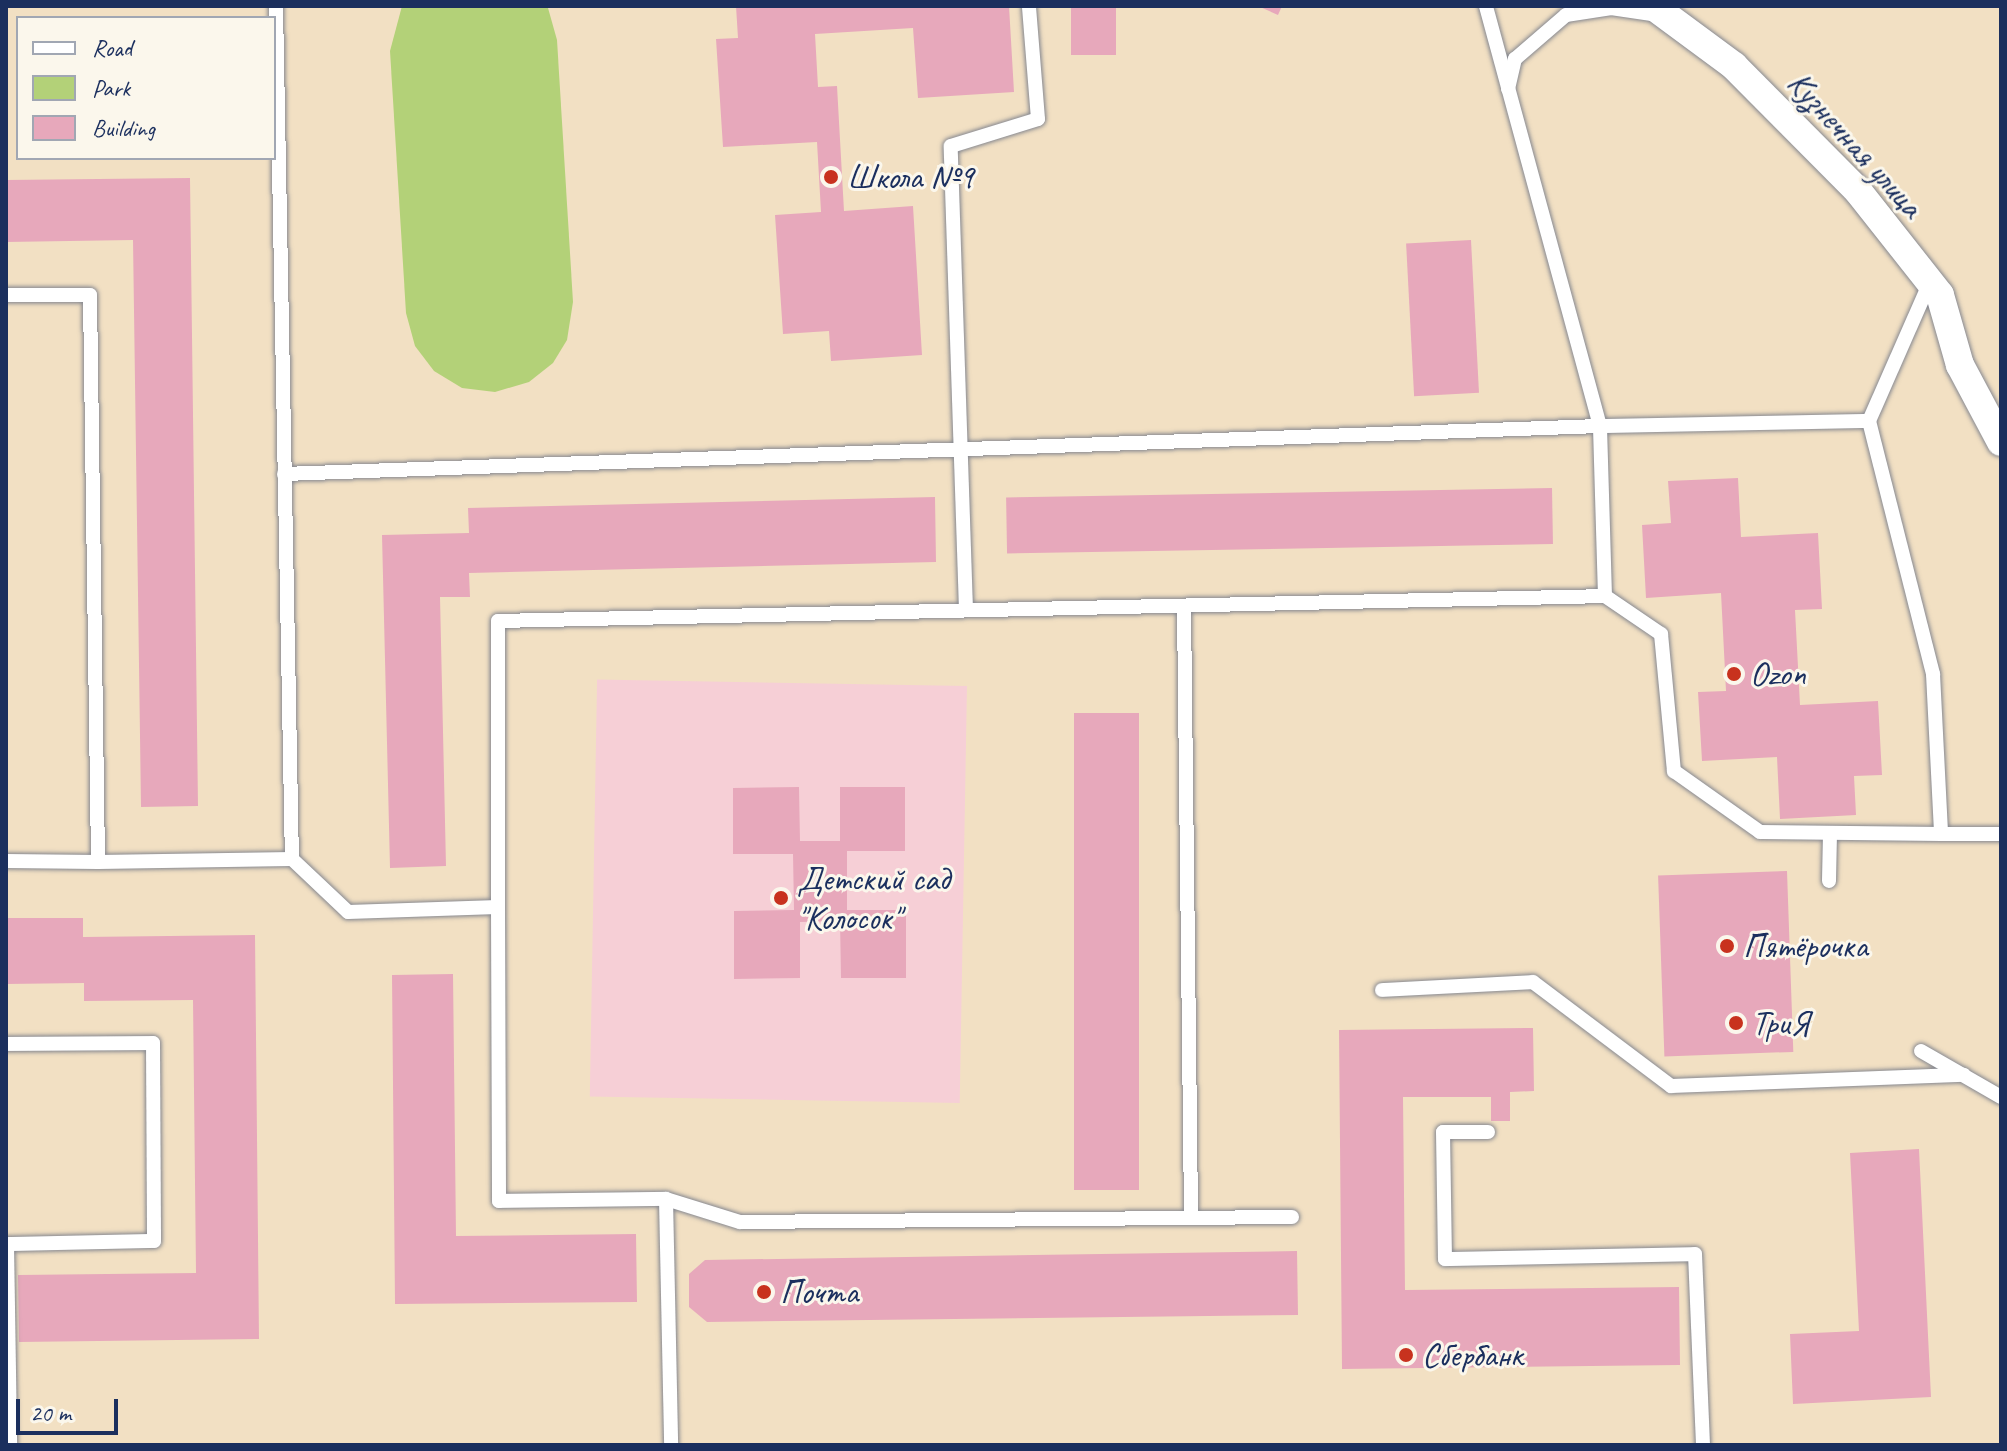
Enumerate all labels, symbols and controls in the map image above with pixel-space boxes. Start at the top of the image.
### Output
legend [16,16,276,160]
text: Road [92,33,132,63]
street label: Кузнечная улица [1779,61,1933,227]
text: Park [92,73,130,103]
text: Building [92,113,155,143]
place label: Школа №9 [847,157,974,197]
marker: Школа №9 [822,168,840,186]
place label: Ozon [1750,654,1806,694]
marker: Ozon [1725,665,1743,683]
place label: Детский сад "Колосок" [797,858,950,938]
marker: Детский сад "Колосок" [772,889,790,907]
place label: Пятёрочка [1743,926,1868,966]
marker: Пятёрочка [1718,937,1736,955]
place label: ТриЯ [1752,1003,1809,1043]
marker: ТриЯ [1727,1014,1745,1032]
place label: Почта [780,1272,858,1312]
marker: Почта [755,1283,773,1301]
place label: Сбербанк [1422,1335,1523,1375]
marker: Сбербанк [1397,1346,1415,1364]
scale bar [20,1383,122,1433]
text: 20 m [30,1398,71,1428]

